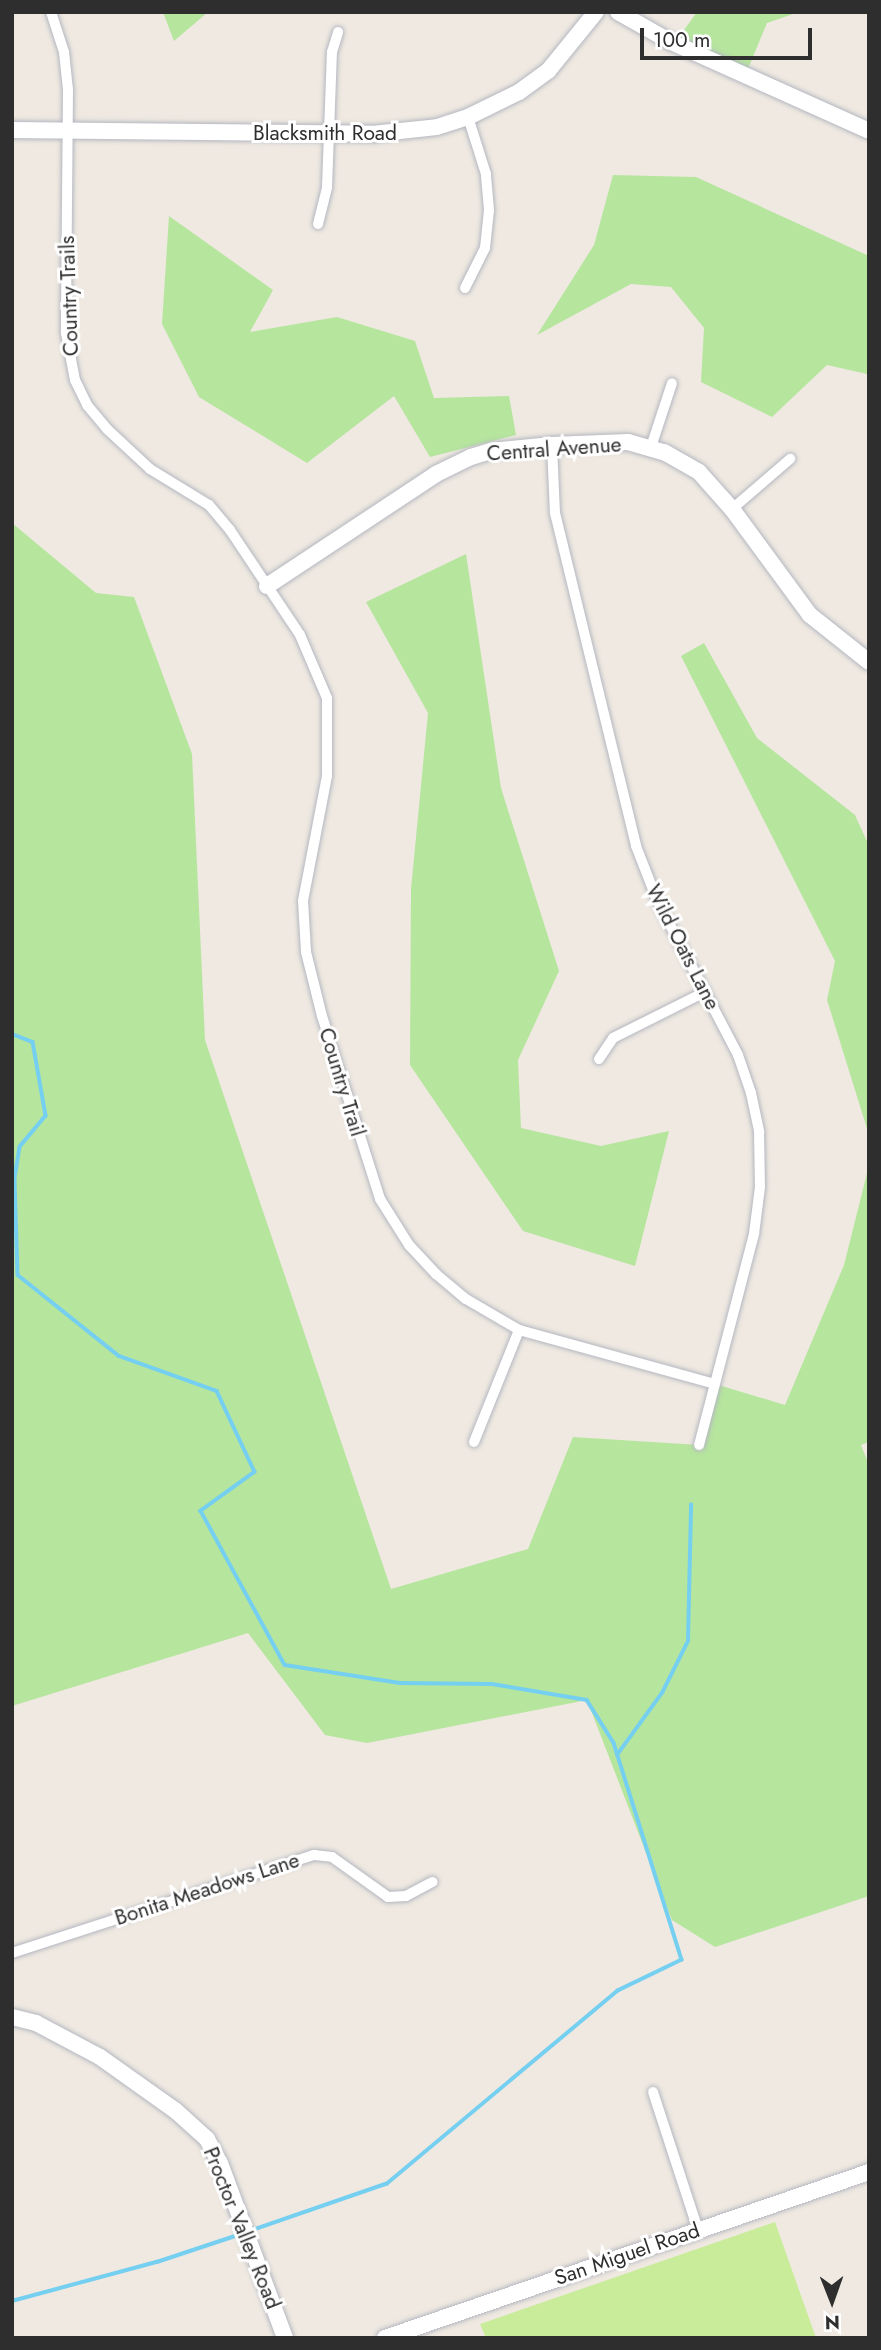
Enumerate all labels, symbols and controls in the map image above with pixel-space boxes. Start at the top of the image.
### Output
scale bar [643,14,814,58]
text: 100 m [653,25,710,55]
street label: Blacksmith Road [253,120,397,146]
street label: Country Trails [54,235,84,357]
street label: Central Avenue [486,432,622,466]
street label: Wild Oats Lane [641,880,725,1014]
street label: Country Trail [314,1025,370,1139]
street label: Bonita Meadows Lane [112,1847,302,1931]
street label: Proctor Valley Road [198,2143,286,2313]
street label: San Miguel Road [551,2217,703,2291]
north arrow [797,2266,867,2336]
text: N [825,2309,840,2336]

